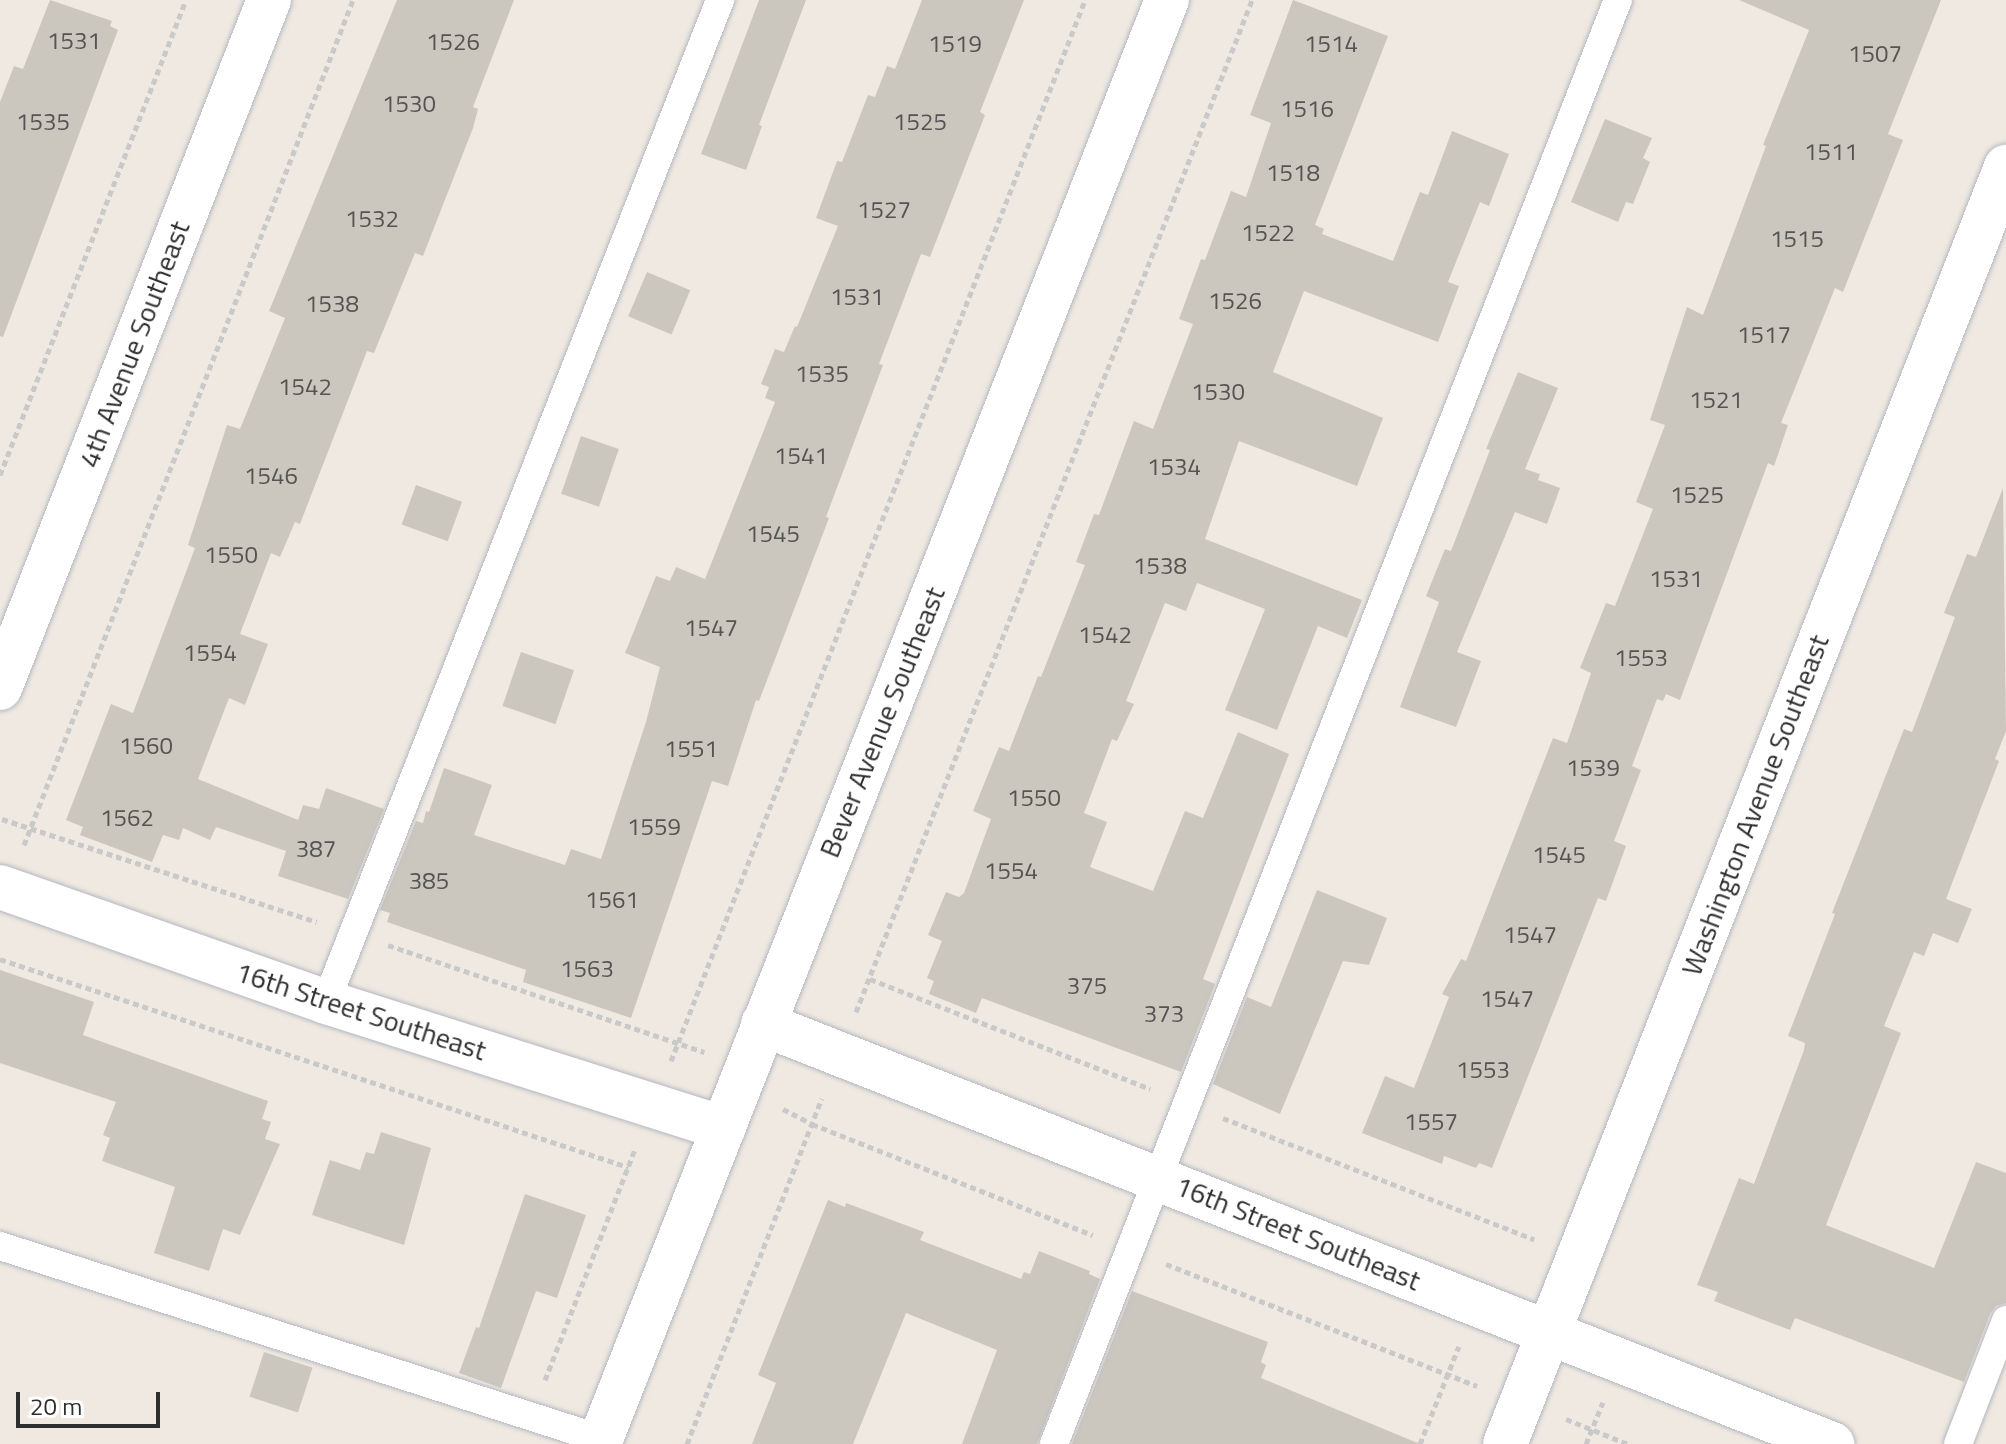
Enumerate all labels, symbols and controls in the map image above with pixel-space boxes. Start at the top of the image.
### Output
house number: 1531 [47,27,101,55]
house number: 1526 [426,28,480,56]
house number: 1519 [928,30,982,58]
house number: 1514 [1304,30,1358,58]
house number: 1507 [1848,40,1902,68]
house number: 1530 [382,90,436,118]
house number: 1516 [1280,95,1334,123]
house number: 1535 [16,108,70,136]
house number: 1525 [893,108,947,136]
house number: 1511 [1804,138,1858,166]
house number: 1518 [1266,159,1320,187]
house number: 1527 [857,196,911,224]
house number: 1532 [345,205,399,233]
street label: 4th Avenue Southeast [72,216,196,472]
house number: 1522 [1241,219,1295,247]
house number: 1515 [1770,225,1824,253]
house number: 1531 [830,283,884,311]
house number: 1526 [1208,287,1262,315]
house number: 1538 [305,290,359,318]
house number: 1517 [1737,321,1791,349]
house number: 1535 [795,360,849,388]
house number: 1542 [278,373,332,401]
house number: 1530 [1191,378,1245,406]
house number: 1521 [1689,386,1743,414]
house number: 1541 [774,442,828,470]
house number: 1534 [1147,453,1201,481]
house number: 1546 [244,462,298,490]
house number: 1525 [1670,481,1724,509]
house number: 1545 [746,520,800,548]
house number: 1550 [204,541,258,569]
house number: 1538 [1133,552,1187,580]
house number: 1531 [1649,565,1703,593]
street label: Bever Avenue Southeast [812,582,952,862]
house number: 1547 [684,614,738,642]
house number: 1542 [1078,621,1132,649]
street label: Washington Avenue Southeast [1674,630,1836,980]
house number: 1554 [183,639,237,667]
house number: 1553 [1614,644,1668,672]
house number: 1560 [119,732,173,760]
house number: 1551 [664,735,718,763]
house number: 1539 [1566,754,1620,782]
house number: 1550 [1007,784,1061,812]
house number: 1562 [100,804,154,832]
house number: 1559 [627,813,681,841]
house number: 387 [296,835,336,863]
house number: 1545 [1532,841,1586,869]
house number: 1554 [984,857,1038,885]
house number: 385 [409,867,449,895]
house number: 1561 [585,886,639,914]
house number: 1547 [1503,921,1557,949]
street label: 16th Street Southeast [231,955,491,1067]
house number: 1563 [560,955,614,983]
house number: 375 [1067,972,1107,1000]
house number: 1547 [1480,985,1534,1013]
house number: 373 [1144,1000,1184,1028]
house number: 1553 [1456,1056,1510,1084]
house number: 1557 [1404,1108,1458,1136]
street label: 16th Street Southeast [1171,1168,1425,1298]
scale bar [20,1376,164,1426]
text: 20 m [30,1388,82,1424]

